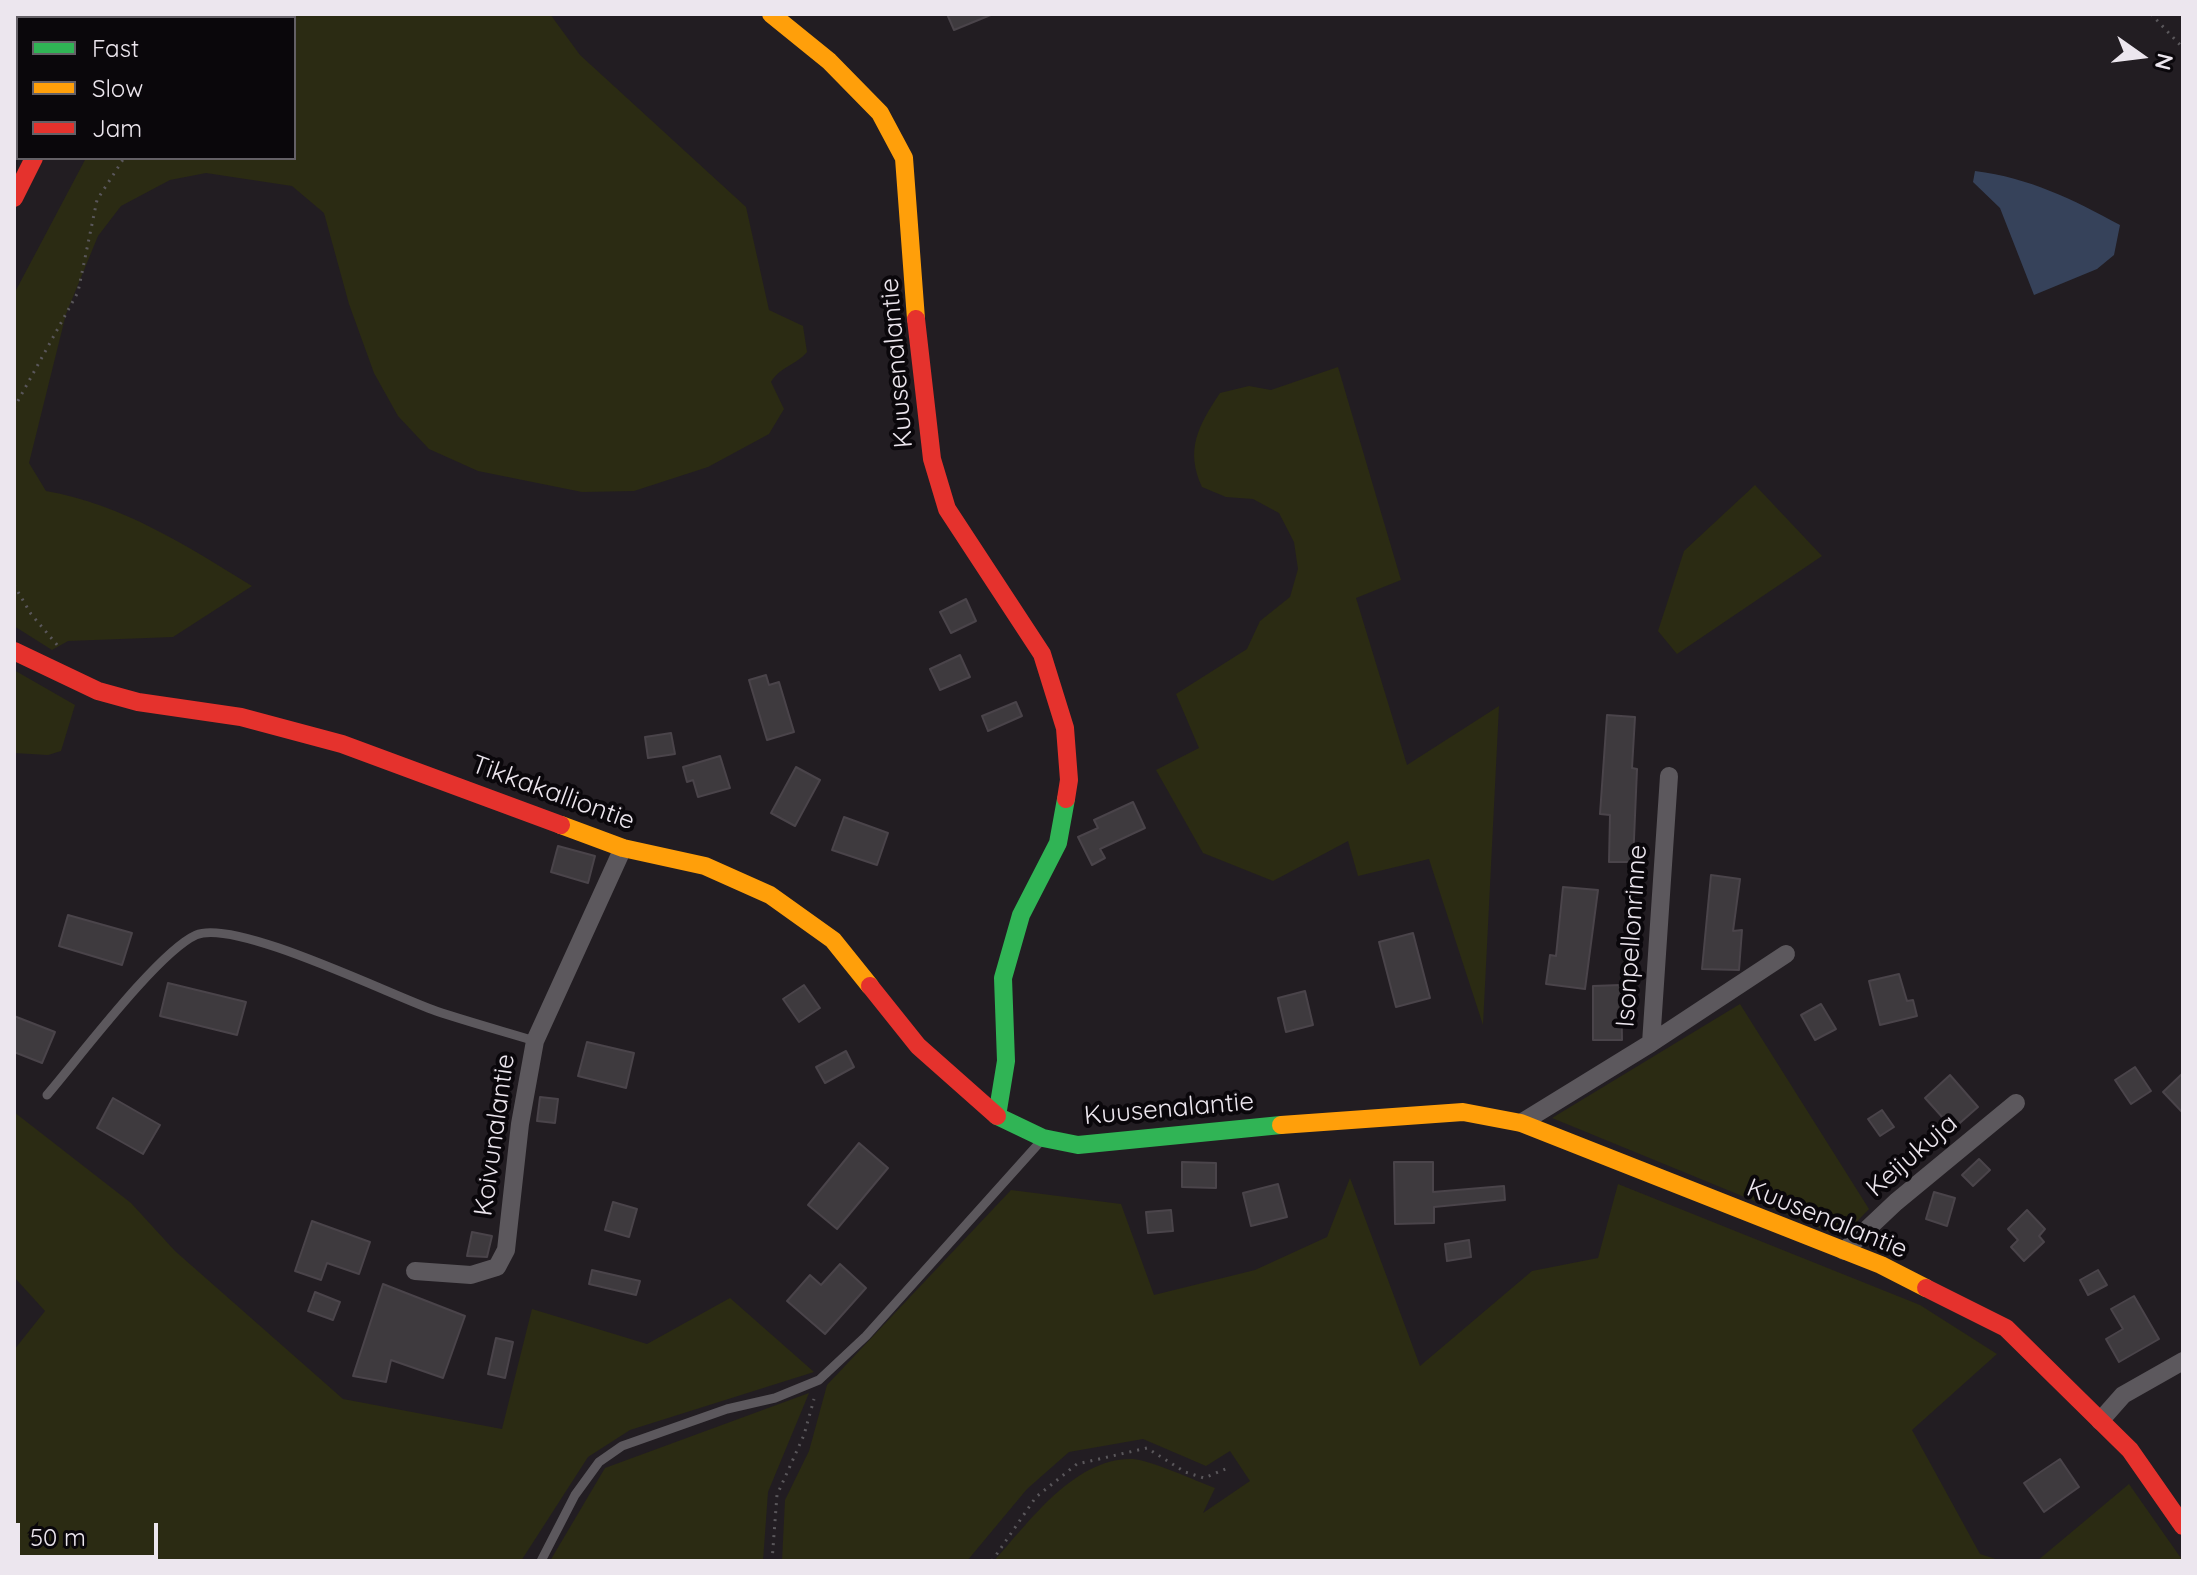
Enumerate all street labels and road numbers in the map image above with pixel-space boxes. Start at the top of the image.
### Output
street label: Kuusenalantie [874,277,920,449]
street label: Tikkakalliontie [467,749,639,837]
street label: Isonpellonrinne [1610,844,1654,1028]
street label: Koivunalantie [468,1052,522,1218]
street label: Kuusenalantie [1083,1086,1255,1132]
street label: Keijukuja [1860,1108,1964,1204]
street label: Kuusenalantie [1742,1173,1912,1265]

